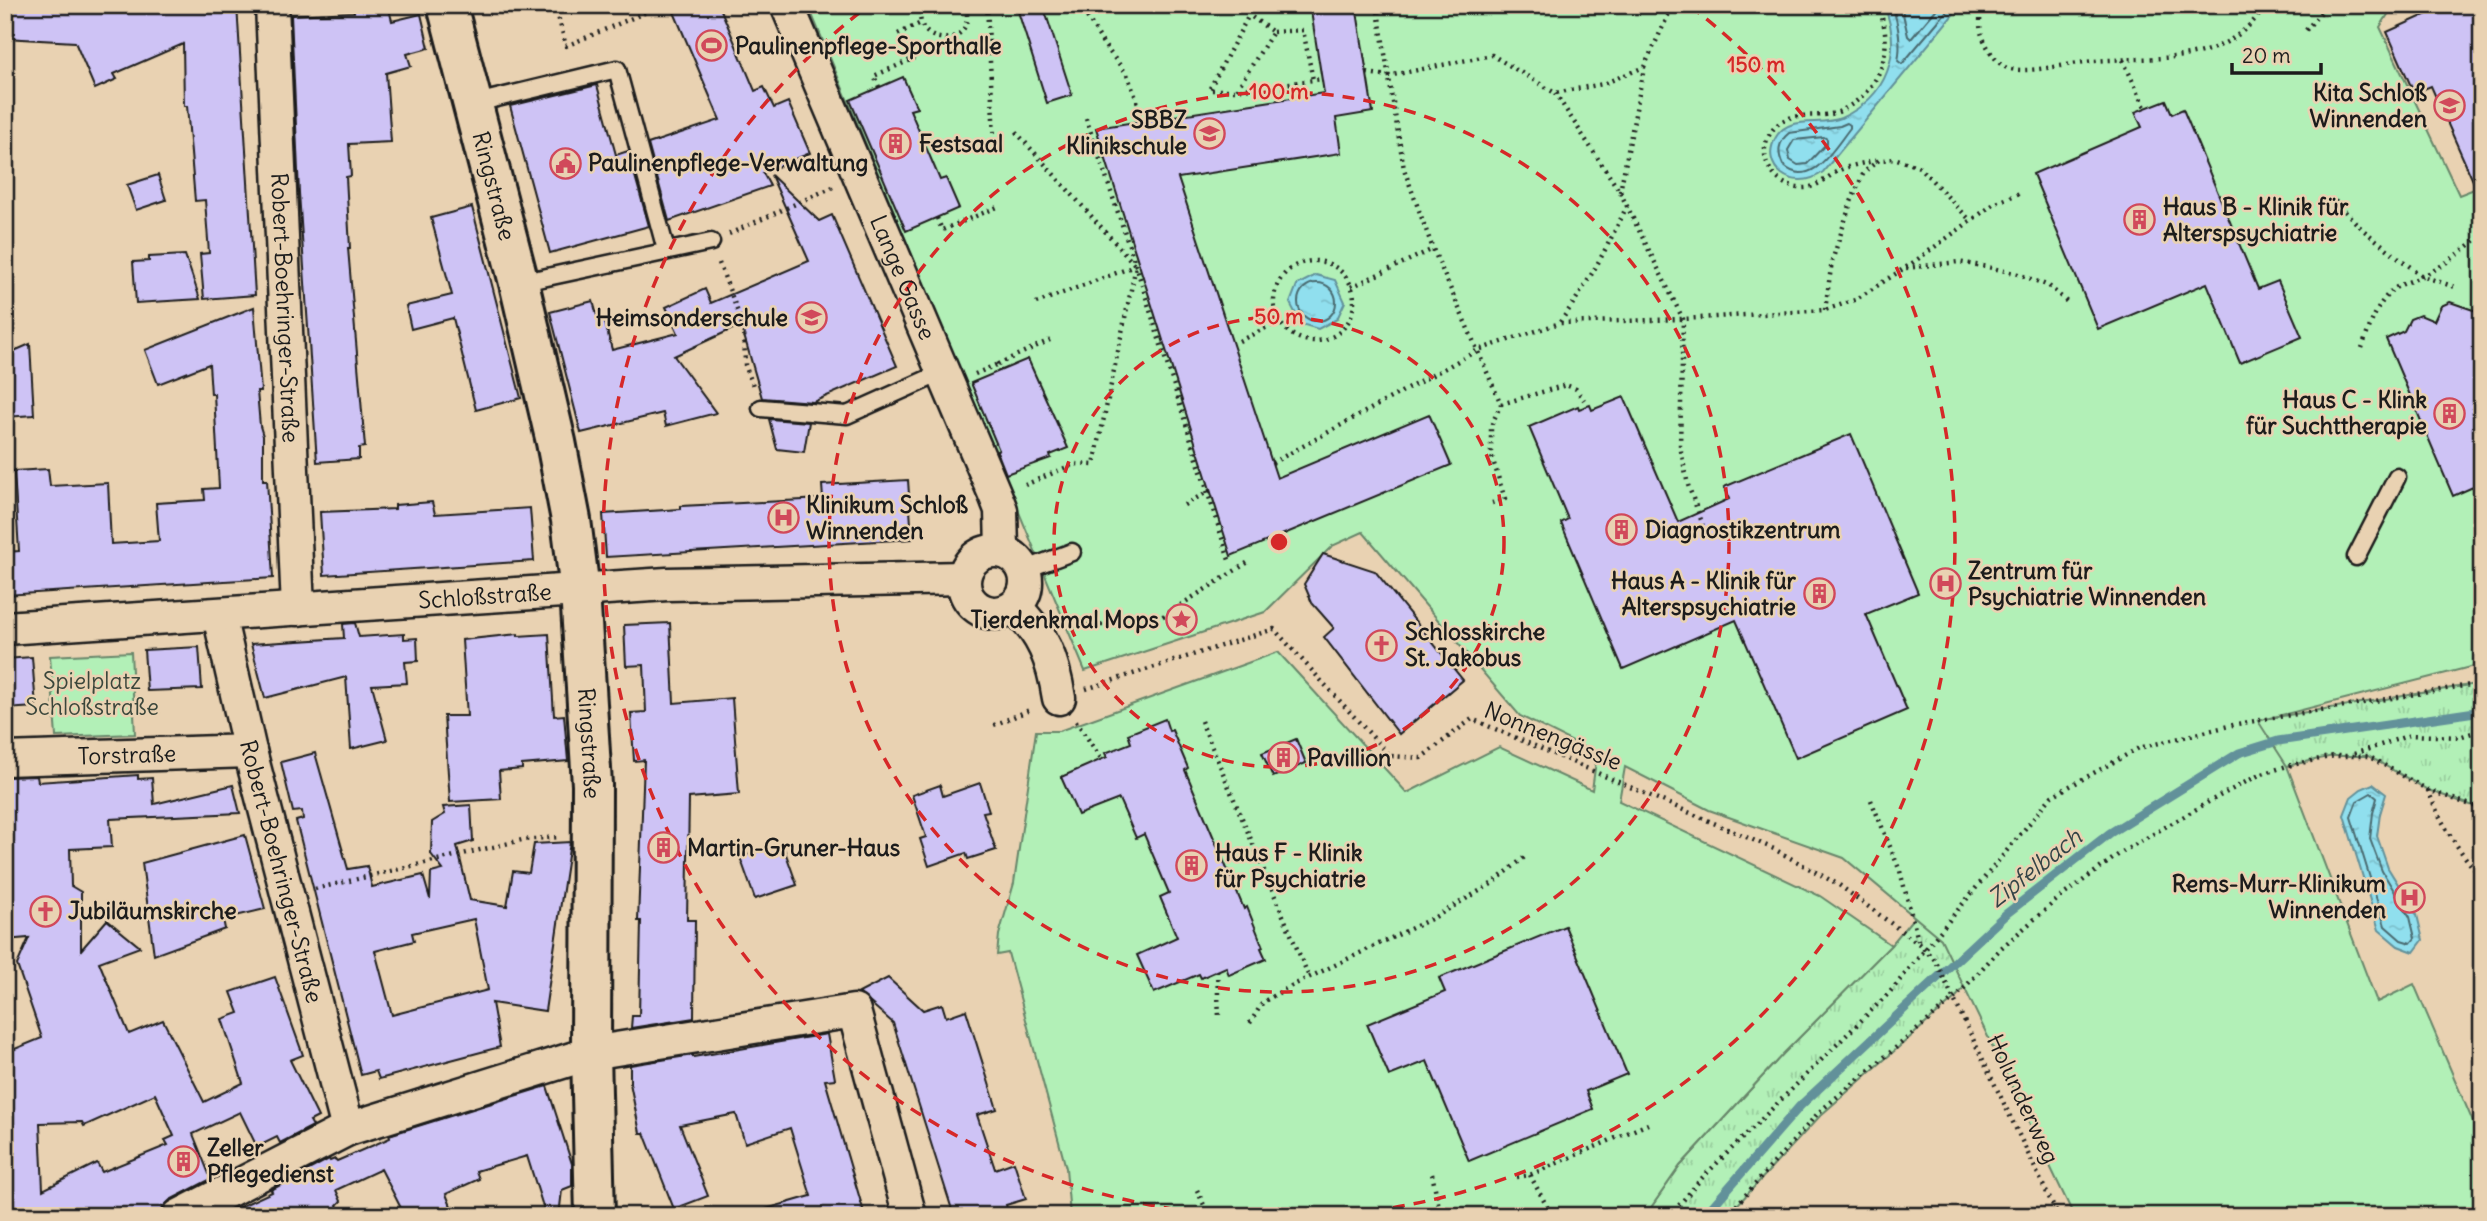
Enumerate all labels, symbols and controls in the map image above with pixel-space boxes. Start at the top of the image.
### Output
sports icon: Paulinenpflege-Sporthalle [695,29,729,63]
place label: Paulinenpflege-Sporthalle [735,31,1002,60]
scale bar [2232,32,2321,76]
text: 20 m [2242,42,2291,69]
text: 150 m [1727,51,1785,78]
text: 100 m [1249,78,1309,105]
place label: Kita Schloß Winnenden [2309,78,2427,133]
school or university icon: Kita Schloß Winnenden [2433,89,2467,123]
place label: SBBZ Klinikschule [1066,105,1187,160]
school or university icon: SBBZ Klinikschule [1193,116,1227,150]
building icon: Festsaal [879,127,913,161]
street label: Ringstraße [466,128,522,243]
place label: Festsaal [919,129,1003,158]
public building icon: Paulinenpflege-Verwaltung [548,146,582,180]
place label: Paulinenpflege-Verwaltung [588,148,868,177]
street label: Robert-Boehringer-Straße [265,172,306,443]
place label: Haus B - Klinik für Alterspsychiatrie [2163,192,2349,247]
building icon: Haus B - Klinik für Alterspsychiatrie [2123,203,2157,237]
street label: Lange Gasse [864,211,942,344]
school or university icon: Heimsonderschule [794,301,828,335]
place label: Heimsonderschule [596,303,788,332]
text: 50 m [1254,303,1304,330]
place label: Haus C - Klink für Suchttherapie [2246,385,2427,440]
building icon: Haus C - Klink für Suchttherapie [2433,396,2467,430]
place label: Klinikum Schloß Winnenden [806,490,969,545]
hospital icon: Klinikum Schloß Winnenden [766,501,800,535]
building icon: Diagnostikzentrum [1605,513,1639,547]
place label: Diagnostikzentrum [1645,515,1841,544]
centre of rings [1267,530,1291,554]
place label: Zentrum für Psychiatrie Winnenden [1968,556,2206,611]
place label: Haus A - Klinik für Alterspsychiatrie [1611,566,1797,621]
hospital icon: Zentrum für Psychiatrie Winnenden [1928,567,1962,601]
street label: Schloßstraße [417,577,553,615]
building icon: Haus A - Klinik für Alterspsychiatrie [1802,577,1836,611]
place icon: Tierdenkmal Mops [1165,603,1199,637]
place label: Tierdenkmal Mops [971,605,1159,634]
place label: Schlosskirche St. Jakobus [1405,617,1545,672]
church icon: Schlosskirche St. Jakobus [1365,628,1399,662]
park label: Spielplatz Schloßstraße [25,666,159,721]
street label: Ringstraße [572,687,607,799]
street label: Nonnengässle [1480,695,1626,776]
street label: Robert-Boehringer-Straße [234,737,330,1006]
street label: Torstraße [77,738,177,771]
building icon: Pavillion [1267,741,1301,775]
place label: Pavillion [1307,743,1391,772]
water label: Zipfelbach [1981,821,2088,913]
building icon: Martin-Gruner-Haus [647,831,681,865]
place label: Martin-Gruner-Haus [687,833,900,862]
place label: Haus F - Klinik für Psychiatrie [1215,838,1366,893]
building icon: Haus F - Klinik für Psychiatrie [1175,849,1209,883]
place label: Rems-Murr-Klinikum Winnenden [2172,869,2386,924]
hospital icon: Rems-Murr-Klinikum Winnenden [2392,880,2426,914]
church icon: Jubiläumskirche [28,894,62,928]
place label: Jubiläumskirche [68,896,237,925]
street label: Holunderweg [1981,1029,2066,1168]
place label: Zeller Pflegedienst [207,1133,334,1188]
building icon: Zeller Pflegedienst [167,1144,201,1178]

